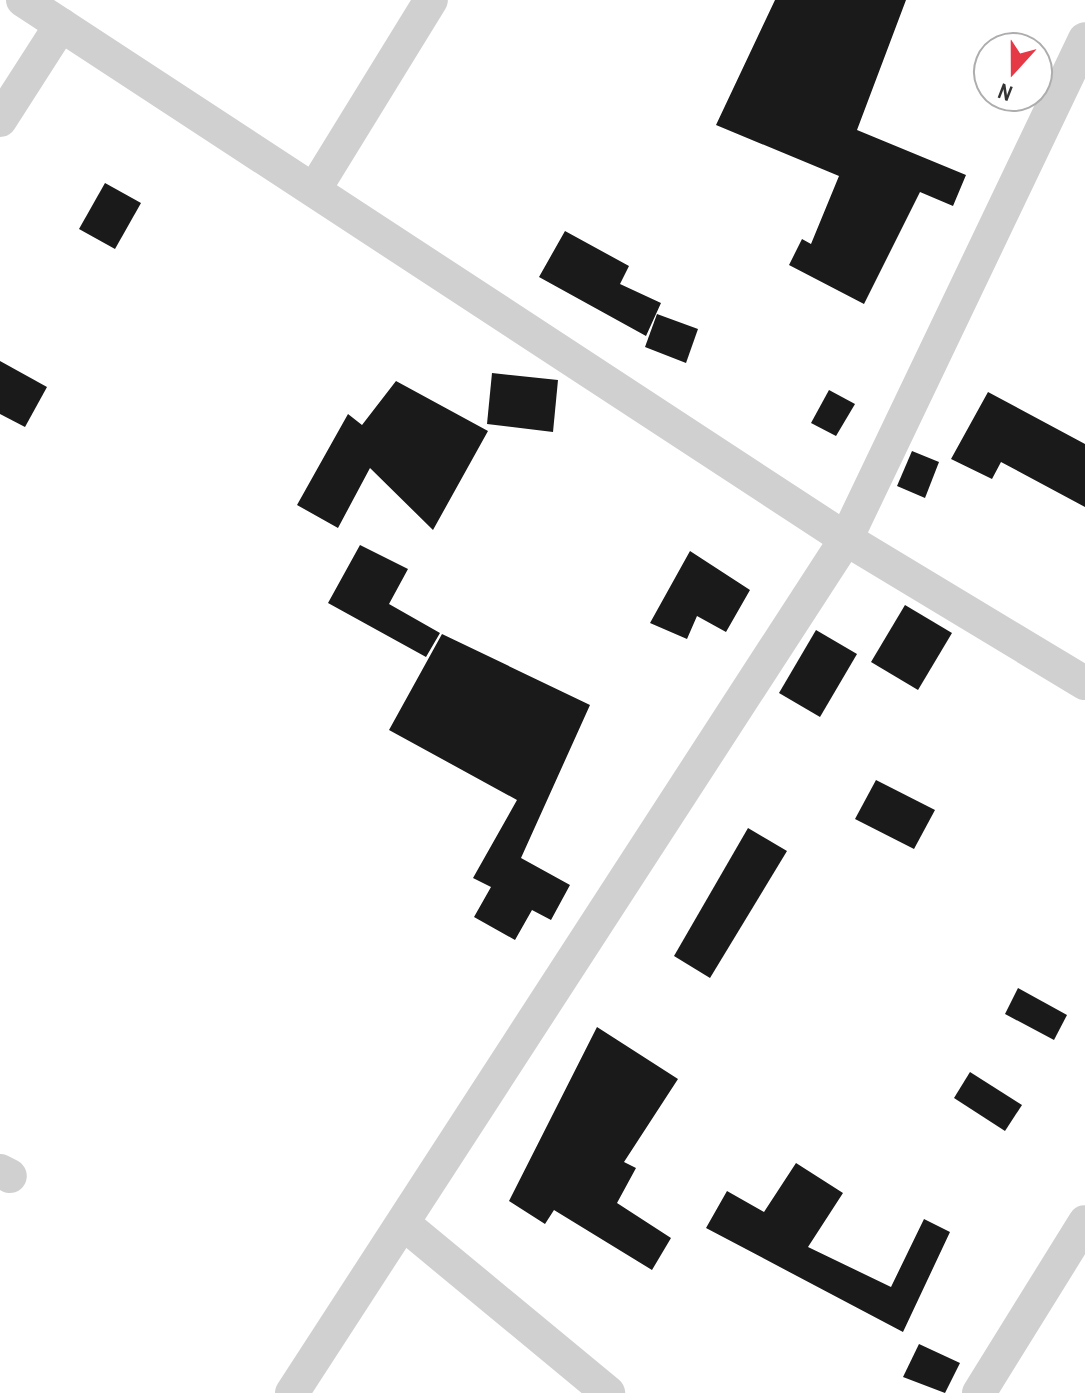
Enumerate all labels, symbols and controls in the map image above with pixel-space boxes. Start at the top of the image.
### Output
north arrow [973,32,1053,112]
text: N [994,76,1017,109]

